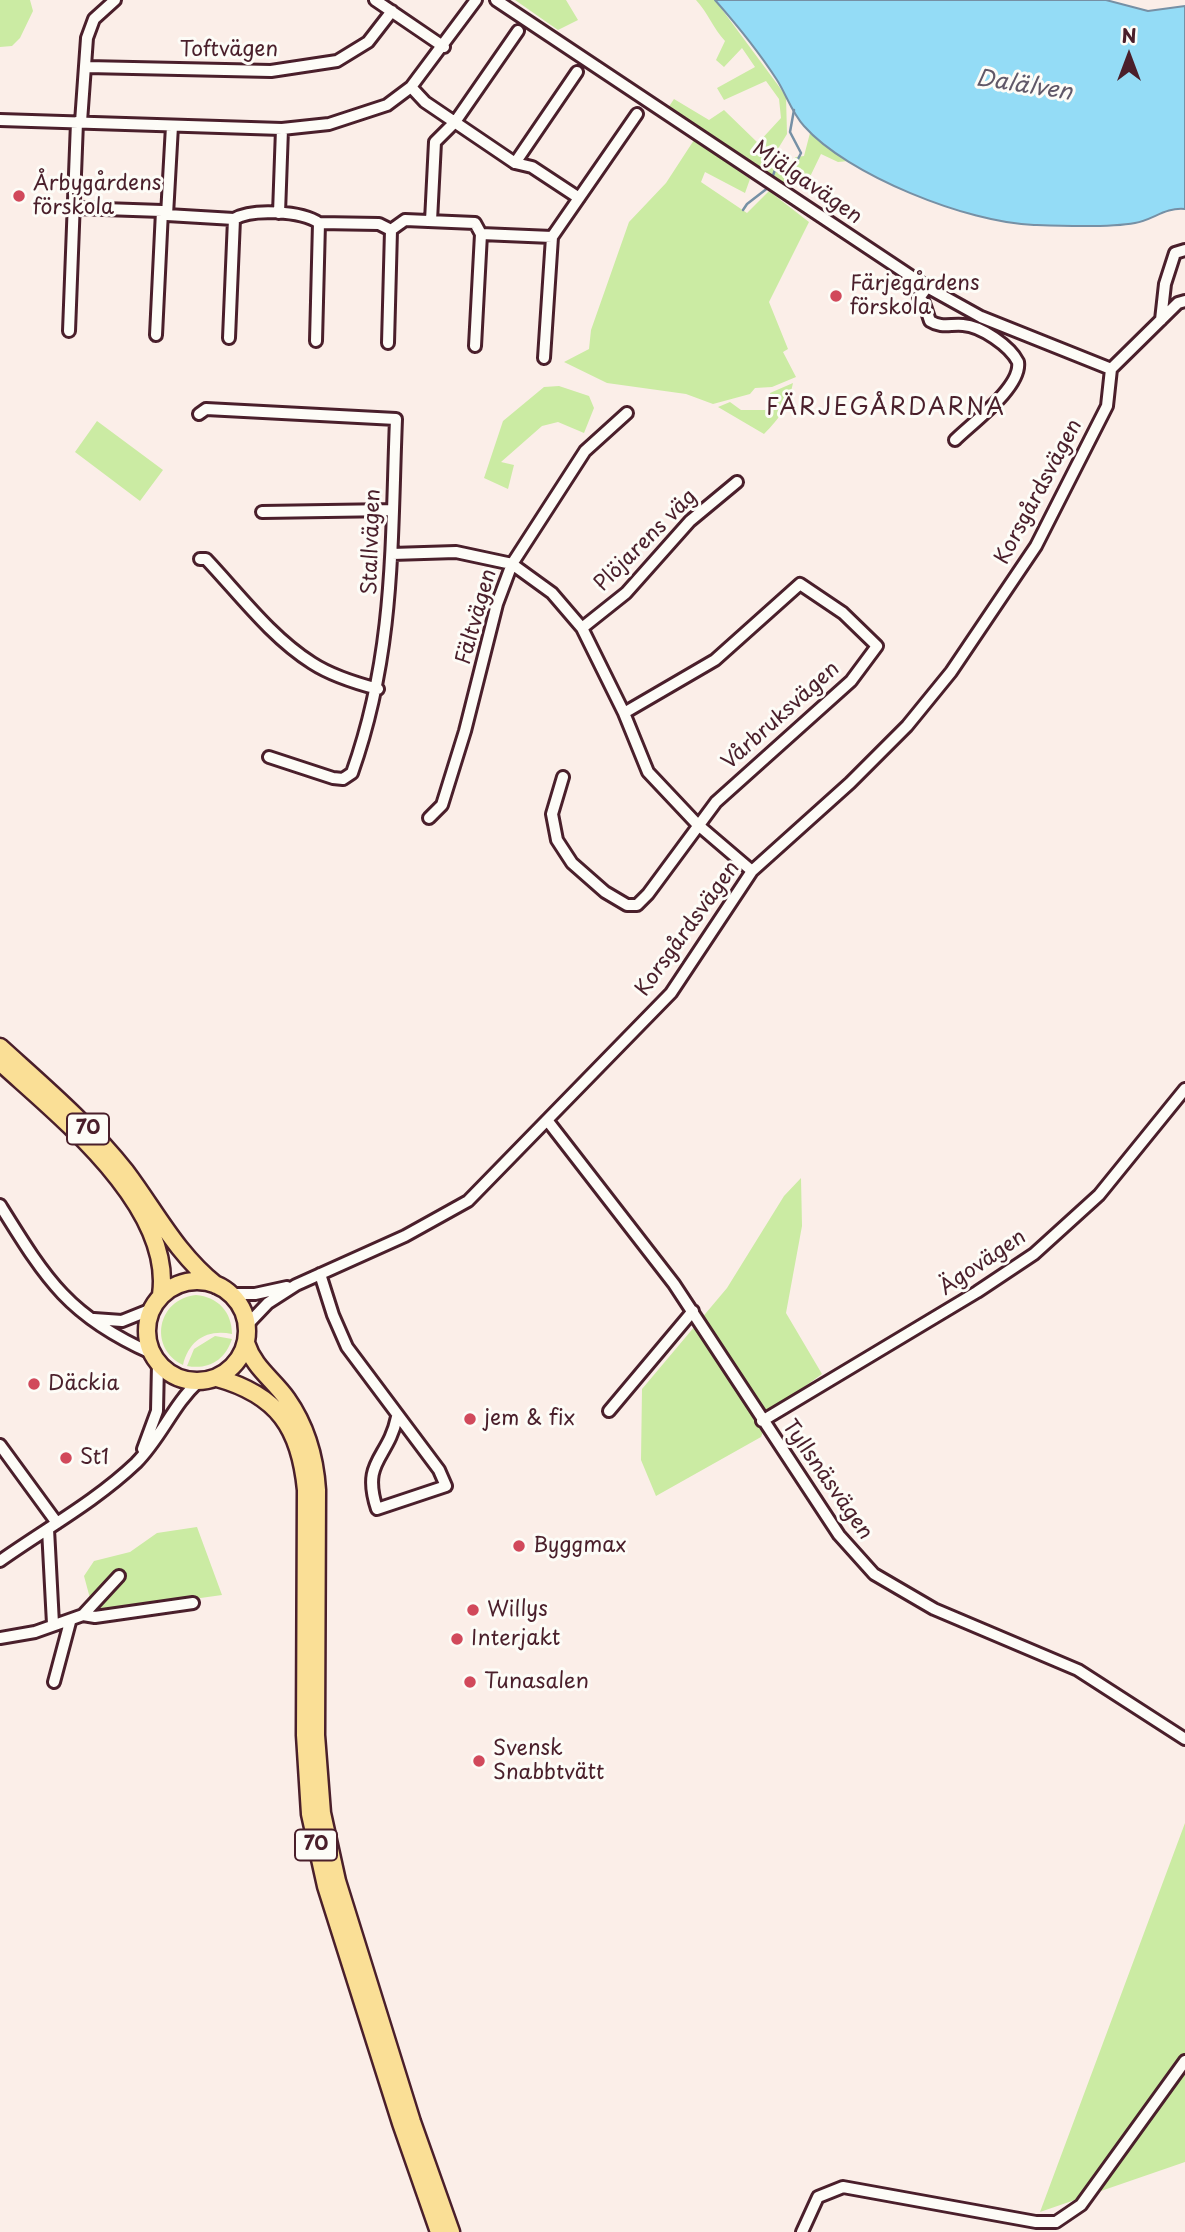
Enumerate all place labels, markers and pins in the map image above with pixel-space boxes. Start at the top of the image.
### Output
place label: Årbygårdens förskola [33,171,161,221]
marker: Årbygårdens förskola [11,188,27,204]
place label: Färjegårdens förskola [850,271,980,321]
marker: Färjegårdens förskola [828,288,844,304]
place label: Däckia [48,1371,119,1397]
marker: Däckia [26,1376,42,1392]
place label: jem & fix [484,1406,575,1432]
marker: jem & fix [462,1411,478,1427]
place label: St1 [80,1445,109,1471]
marker: St1 [58,1450,74,1466]
place label: Byggmax [533,1533,626,1559]
marker: Byggmax [511,1538,527,1554]
place label: Willys [487,1597,548,1623]
marker: Willys [465,1602,481,1618]
place label: Interjakt [471,1626,560,1652]
marker: Interjakt [449,1631,465,1647]
place label: Tunasalen [484,1669,589,1695]
marker: Tunasalen [462,1674,478,1690]
place label: Svensk Snabbtvätt [493,1736,604,1786]
marker: Svensk Snabbtvätt [471,1753,487,1769]

